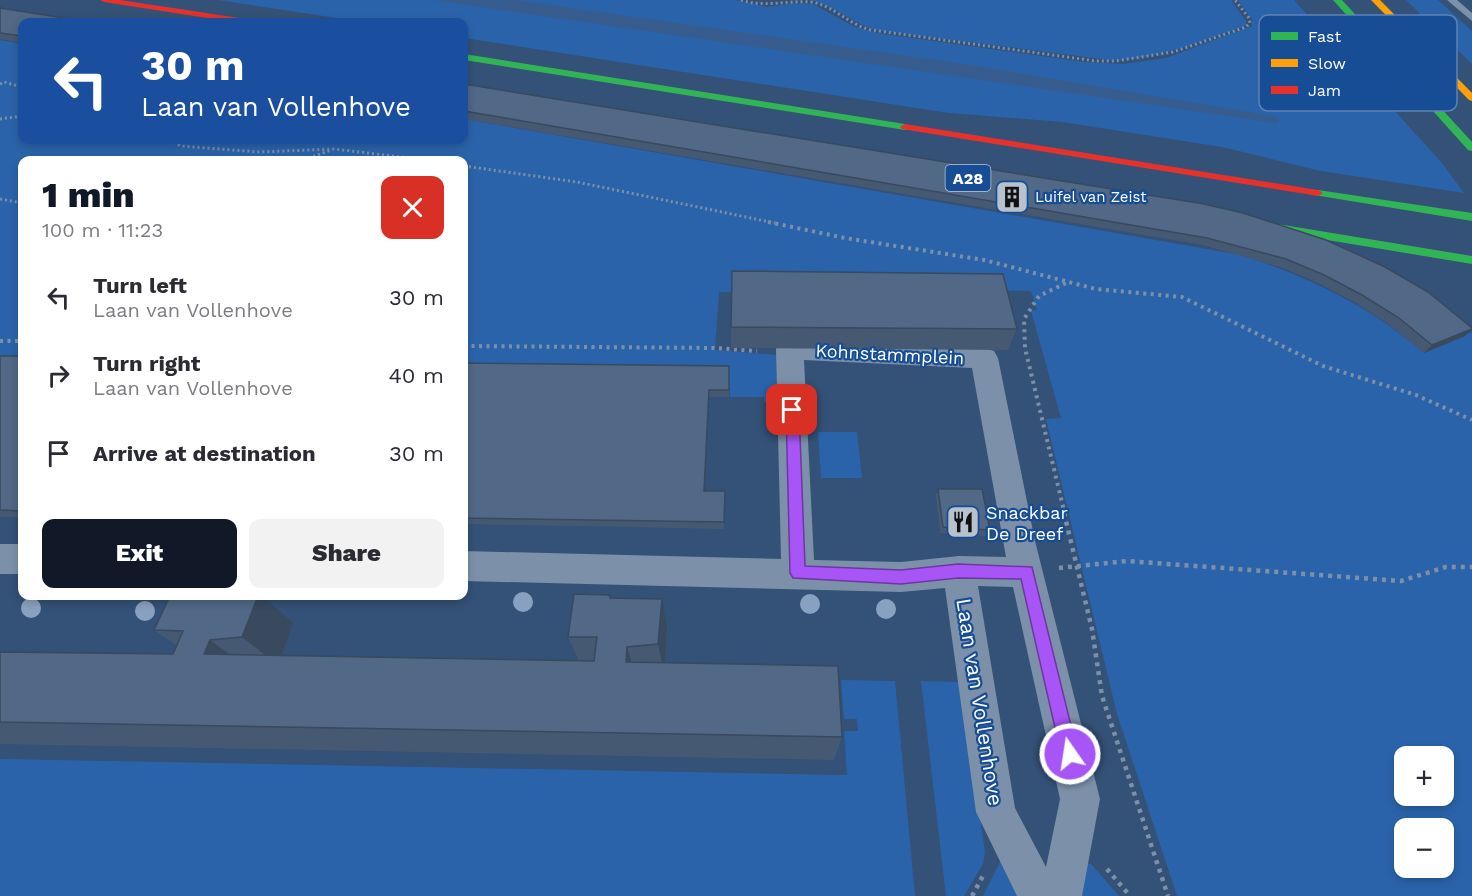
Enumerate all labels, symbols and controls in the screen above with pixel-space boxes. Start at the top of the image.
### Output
legend [1259,15,1457,111]
text: Fast [1308,27,1341,46]
text: 30 m [141,41,245,90]
icon: left [42,42,120,120]
text: Slow [1308,54,1346,73]
text: Jam [1308,81,1341,100]
text: Laan van Vollenhove [141,91,411,123]
road number: A28 [946,165,990,191]
text: 1 min [42,174,135,216]
button: close [381,176,444,239]
building icon: Luifel van Zeist [994,179,1030,215]
place label: Luifel van Zeist [1035,188,1147,206]
text: 100 m · 11:23 [42,218,163,242]
text: Turn left [93,273,187,298]
icon: left [42,281,75,314]
text: 30 m [389,285,444,310]
text: Laan van Vollenhove [93,298,293,322]
street label: Kohnstammplein [815,340,965,368]
text: Turn right [93,351,200,376]
icon: right [42,359,75,392]
text: 40 m [388,363,444,388]
text: Laan van Vollenhove [93,376,293,400]
pin [766,384,817,435]
icon: arrive [775,393,808,426]
icon: arrive [42,437,75,470]
text: Arrive at destination [93,441,316,466]
text: 30 m [389,441,444,466]
place label: Snackbar De Dreef [986,502,1068,544]
restaurant icon: Snackbar De Dreef [945,504,981,540]
button: Exit [42,519,237,588]
button: Share [249,519,444,588]
street label: Laan van Vollenhove [951,596,1009,808]
position arrow [1038,722,1102,786]
map controls [1394,746,1454,878]
button: + [1394,746,1454,806]
button: − [1394,818,1454,878]

